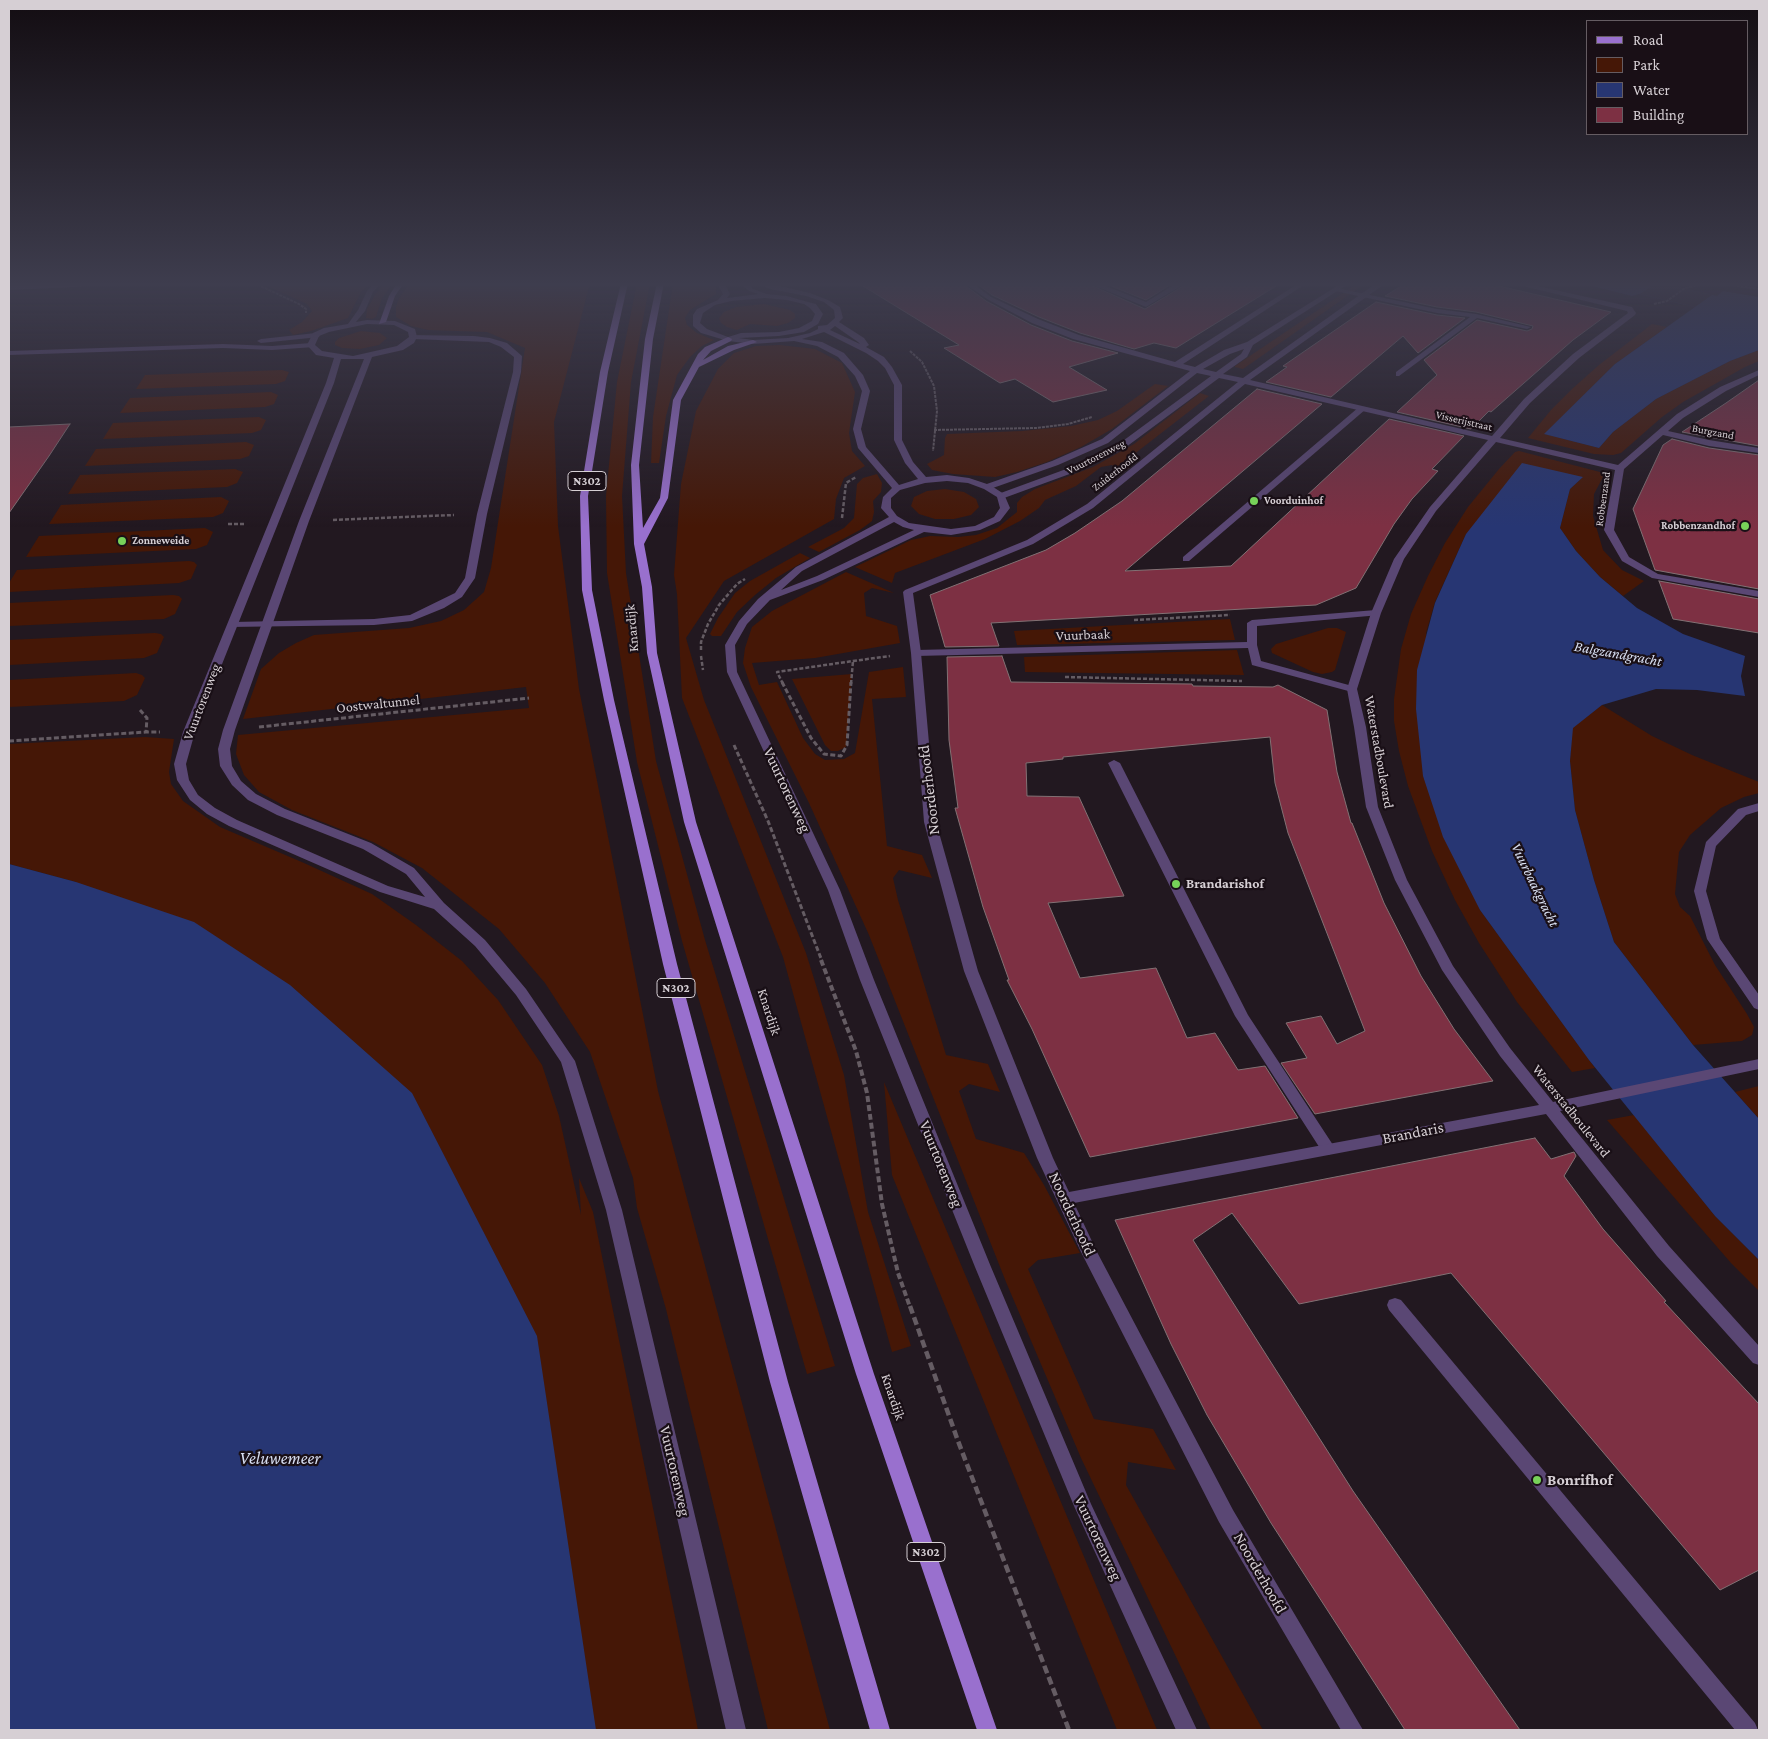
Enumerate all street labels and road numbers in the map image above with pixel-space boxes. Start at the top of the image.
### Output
street label: Visserijstraat [1435,408,1493,434]
street label: Burgzand [1691,421,1735,443]
street label: Vuurtorenweg [1065,437,1127,477]
street label: Zuiderhoofd [1089,450,1141,494]
street label: Robbenzand [1593,471,1613,527]
road number: N302 [568,472,606,491]
street label: Knardijk [622,603,642,653]
street label: Vuurbaak [1056,626,1110,644]
street label: Vuurtorenweg [180,661,224,743]
street label: Oostwaltunnel [336,691,420,717]
street label: Waterstadboulevard [1361,694,1397,810]
street label: Vuurtorenweg [759,744,815,836]
street label: Noorderhoofd [914,744,944,836]
road number: N302 [657,978,695,998]
street label: Knardijk [754,987,784,1037]
street label: Waterstadboulevard [1528,1061,1614,1161]
street label: Vuurtorenweg [915,1118,967,1210]
street label: Brandaris [1381,1118,1445,1148]
street label: Noorderhoofd [1044,1169,1100,1259]
street label: Knardijk [877,1372,909,1422]
street label: Vuurtorenweg [655,1424,695,1518]
street label: Vuurtorenweg [1070,1492,1126,1584]
street label: Noorderhoofd [1229,1529,1291,1617]
road number: N302 [907,1542,945,1561]

